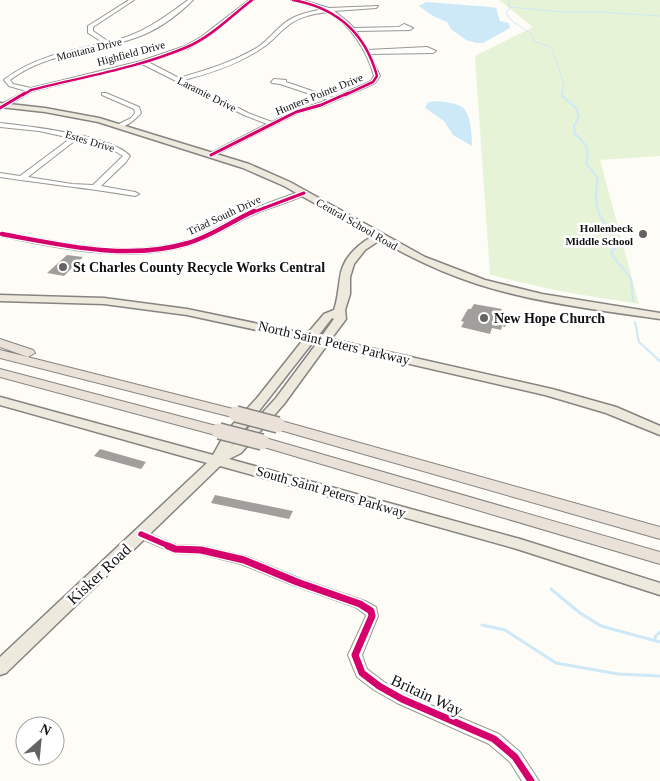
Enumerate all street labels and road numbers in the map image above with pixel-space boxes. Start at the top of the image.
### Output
street label: Montana Drive [55,35,123,63]
street label: Highfield Drive [96,38,166,68]
street label: Hunters Pointe Drive [273,71,365,117]
street label: Laramie Drive [176,74,239,114]
street label: Estes Drive [64,128,116,154]
street label: Triad South Drive [185,193,263,237]
street label: Central School Road [314,196,400,252]
street label: North Saint Peters Parkway [257,318,411,368]
street label: South Saint Peters Parkway [254,463,408,521]
street label: Kisker Road [64,540,134,608]
street label: Britain Way [388,671,466,720]

